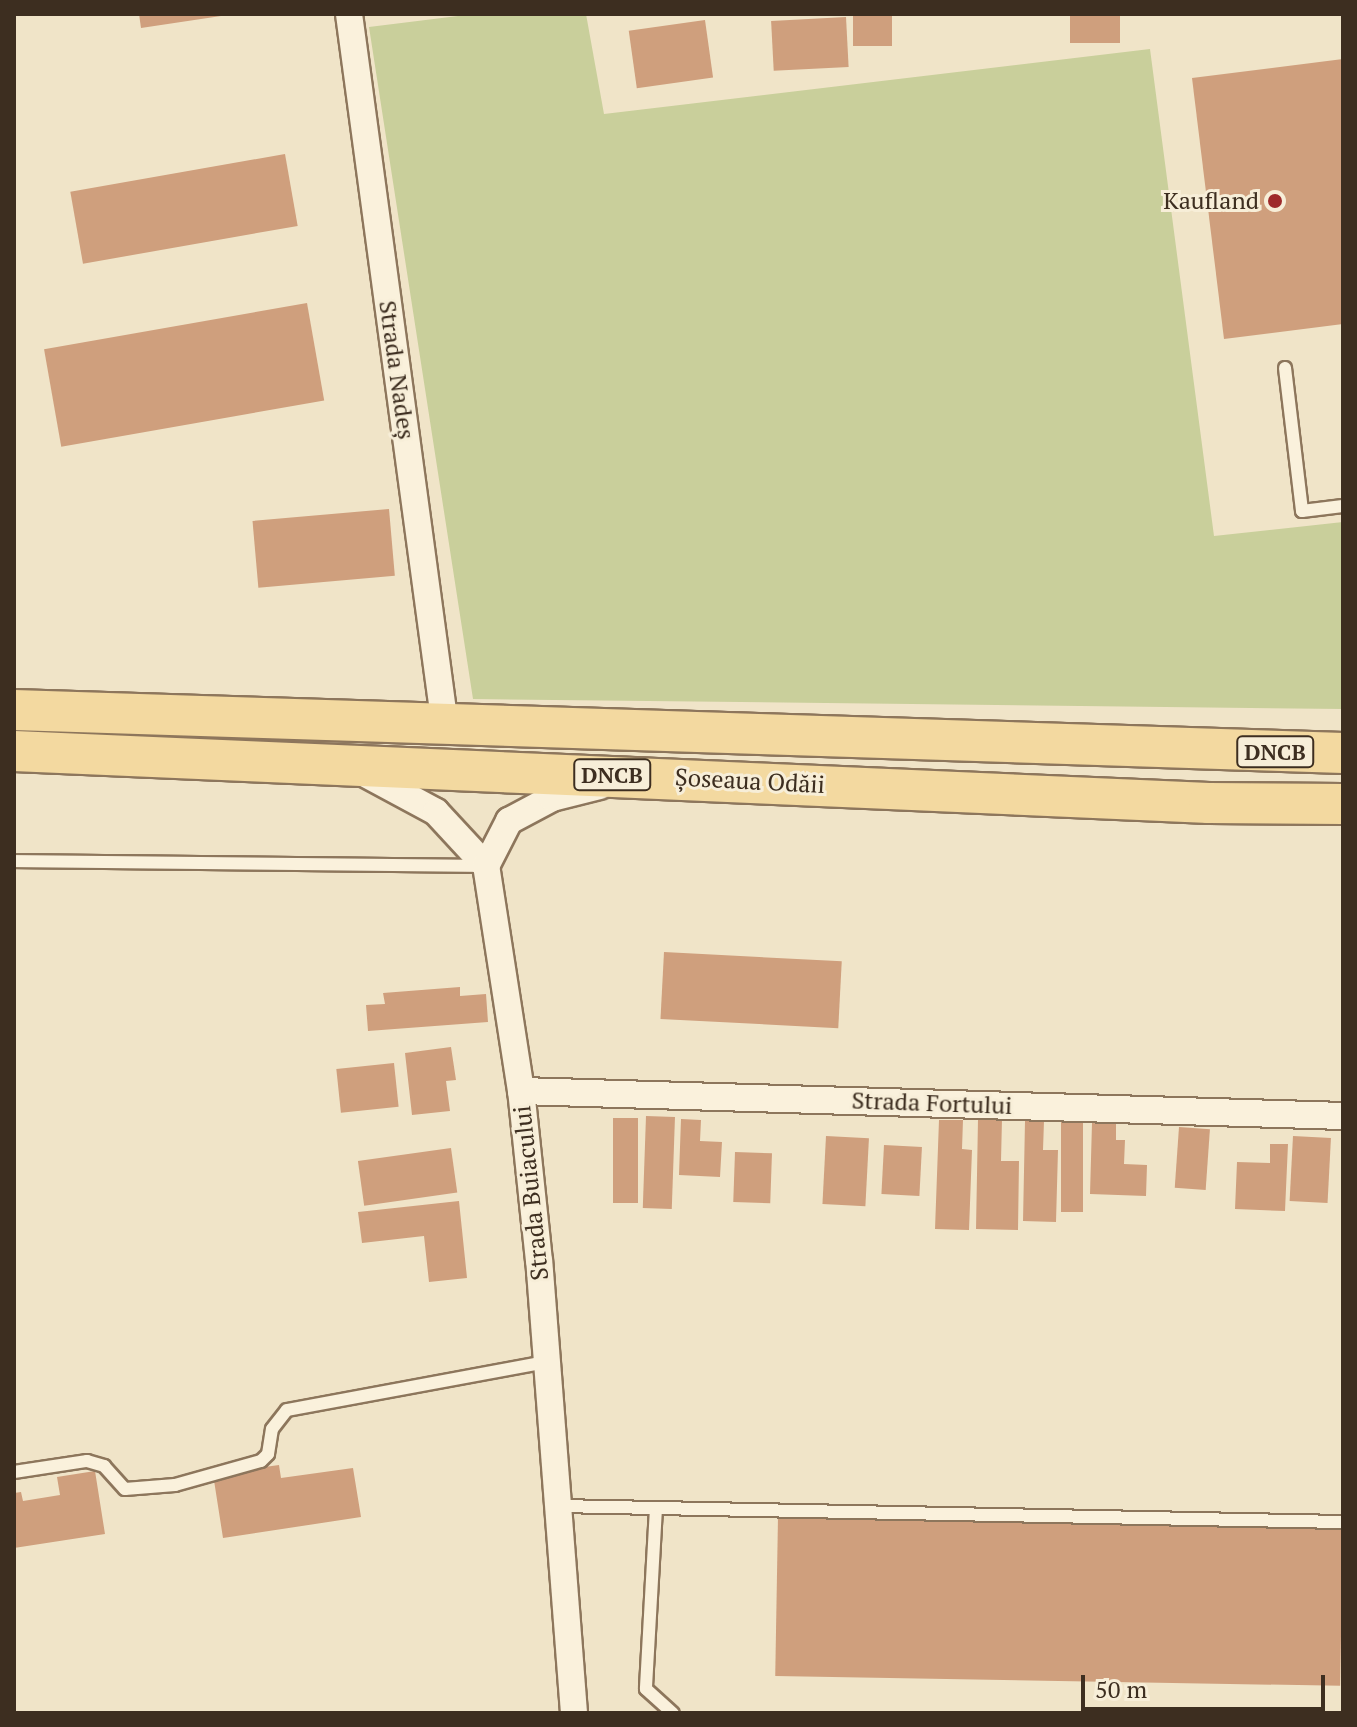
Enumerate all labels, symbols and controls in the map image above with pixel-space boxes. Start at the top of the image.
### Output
place label: Kaufland [1163,187,1259,215]
marker: Kaufland [1266,192,1284,210]
street label: Strada Nadeș [373,299,421,441]
road number: DNCB [1235,734,1315,770]
road number: DNCB [572,757,652,793]
street label: Șoseaua Odăii [674,763,826,799]
street label: Strada Fortului [851,1086,1013,1120]
street label: Strada Buiacului [508,1104,554,1282]
scale bar [1085,1659,1329,1709]
text: 50 m [1095,1673,1147,1705]

